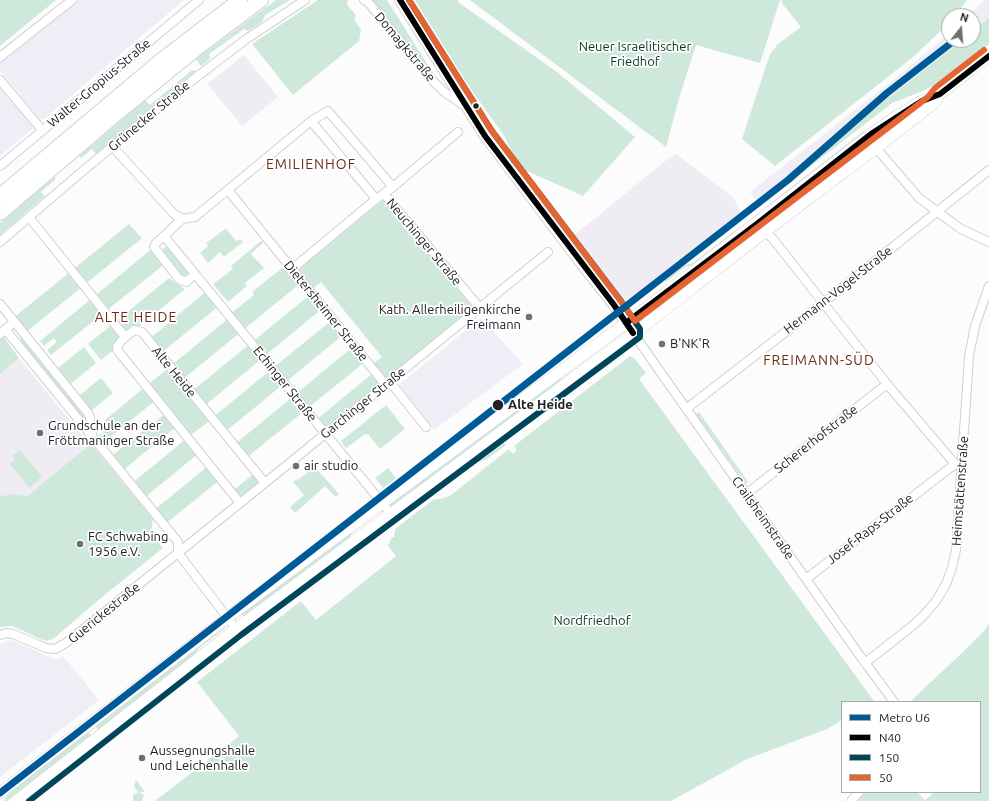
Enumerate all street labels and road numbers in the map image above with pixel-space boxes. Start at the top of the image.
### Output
street label: Domagkstraße [371,9,439,85]
street label: Walter-Gropius-Straße [44,35,154,131]
street label: Grünecker Straße [105,77,193,155]
street label: Neuchinger Straße [383,195,465,289]
street label: Hermann-Vogel-Straße [781,243,895,337]
street label: Dietersheimer Straße [281,258,371,364]
street label: Alte Heide [149,343,199,401]
street label: Echinger Straße [250,343,320,425]
street label: Garchinger Straße [317,364,409,442]
street label: Schererhofstraße [771,402,861,476]
street label: Heimstättenstraße [948,436,972,546]
street label: Crailsheimstraße [728,473,798,563]
street label: Josef-Raps-Straße [824,490,916,568]
street label: Guerickestraße [65,579,143,647]

